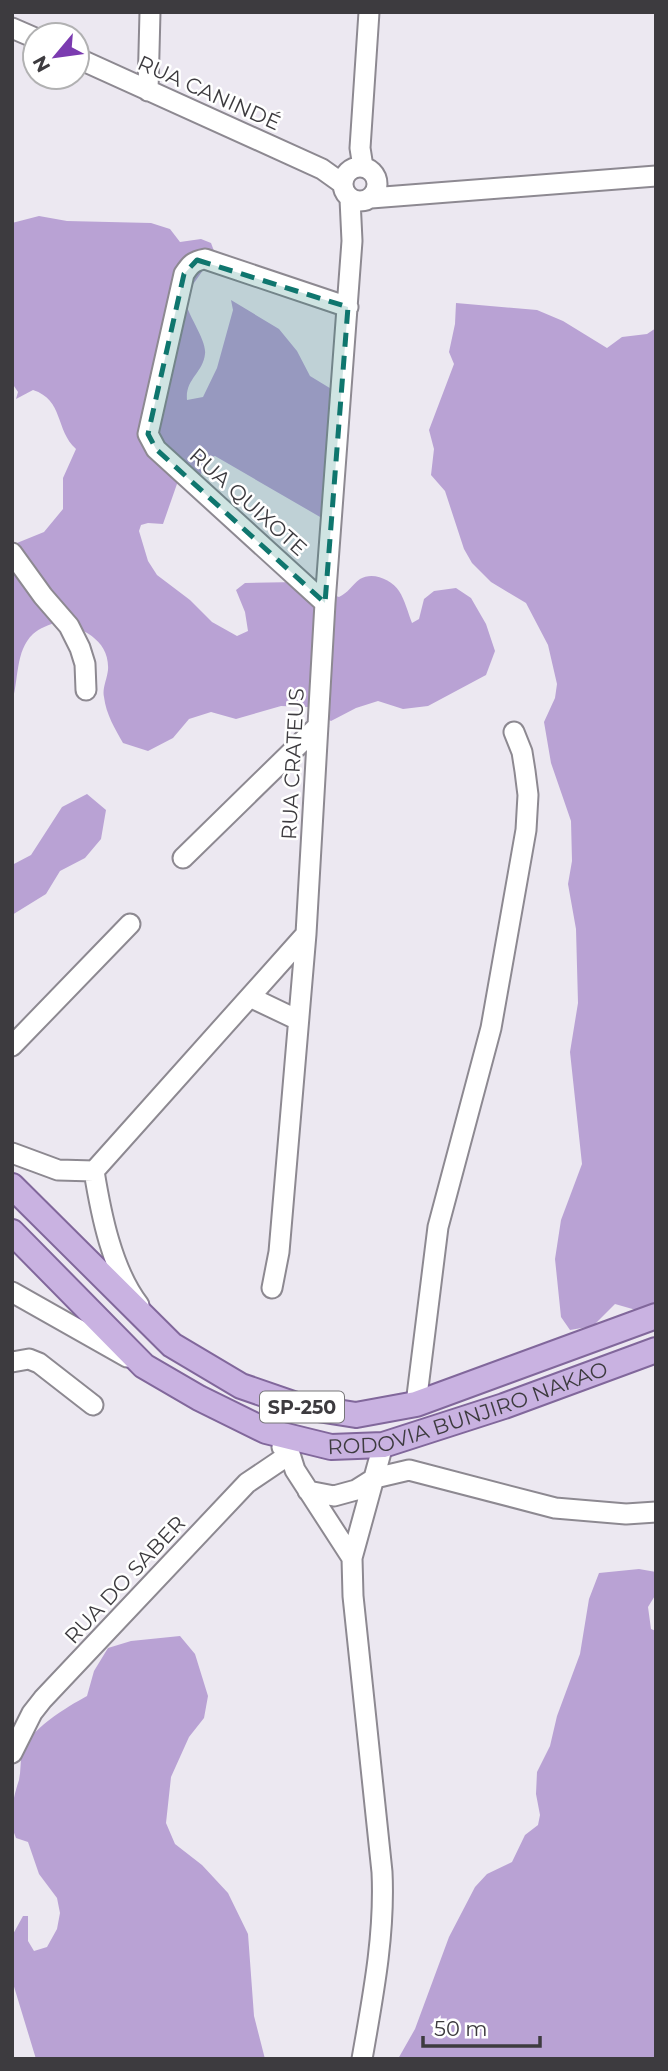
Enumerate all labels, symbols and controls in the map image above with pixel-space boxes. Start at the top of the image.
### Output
north arrow [21,21,91,91]
street label: RUA CANINDÉ [134,50,284,135]
text: N [28,52,55,76]
street label: RUA QUIXOTE [185,442,312,561]
street label: RUA CRATEUS [276,687,309,841]
street label: RODOVIA BUNJIRO NAKAO [327,1356,611,1459]
road number: SP-250 [260,1392,344,1422]
street label: RUA DO SABER [59,1511,190,1649]
scale bar [423,2004,540,2048]
text: 50 m [434,2016,488,2041]

